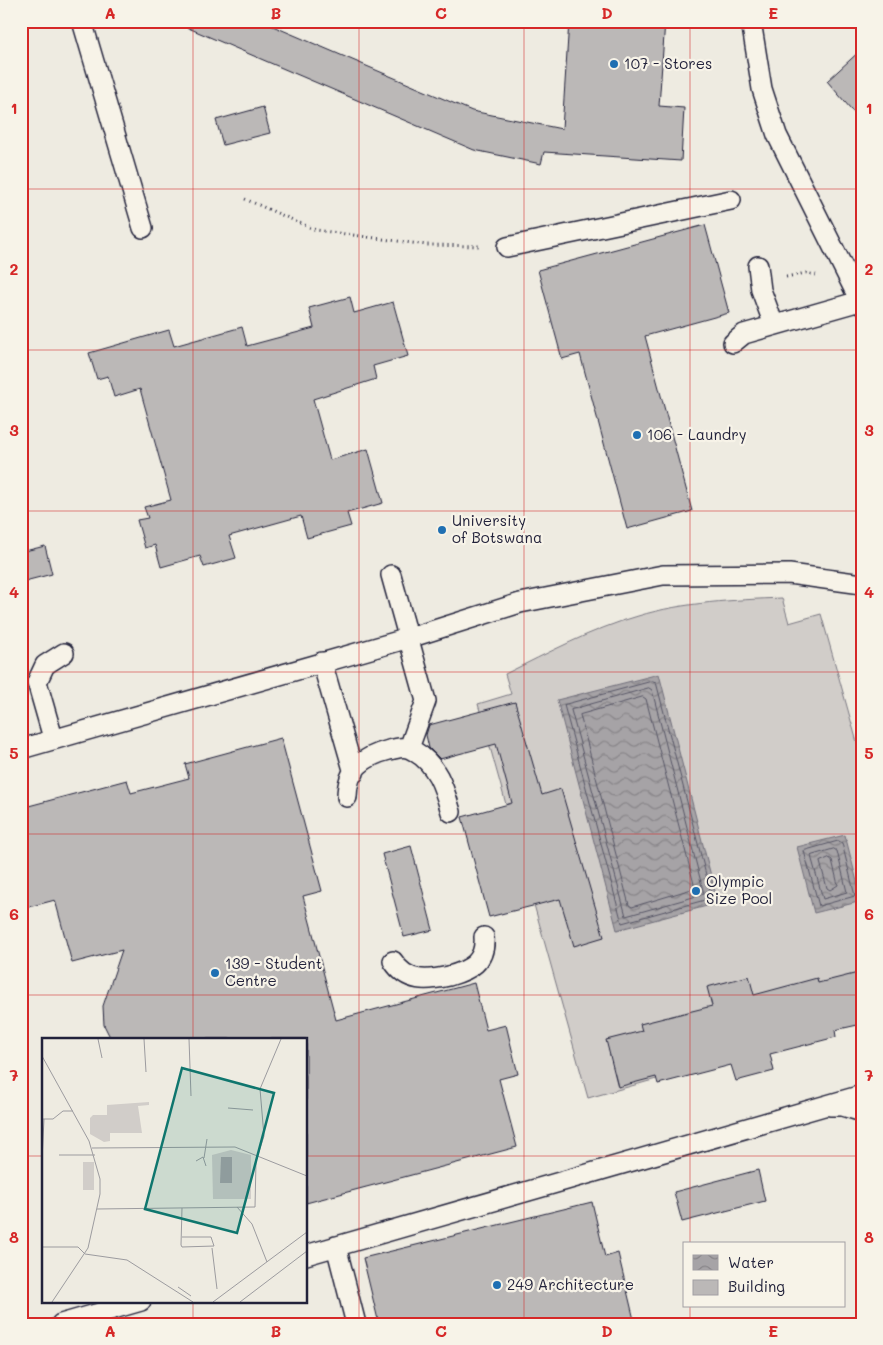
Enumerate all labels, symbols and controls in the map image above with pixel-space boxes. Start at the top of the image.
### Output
text: A [104,2,116,23]
text: B [271,2,281,23]
text: C [435,2,447,23]
text: D [601,2,613,23]
text: E [768,2,778,23]
place label: 107 - Stores [624,53,712,73]
marker: 107 - Stores [608,58,620,70]
text: 1 [10,97,18,118]
text: 1 [865,97,873,118]
text: 2 [10,258,19,279]
text: 2 [865,258,874,279]
text: 3 [9,419,19,440]
text: 3 [864,419,874,440]
place label: 106 - Laundry [647,424,747,444]
marker: 106 - Laundry [631,429,643,441]
place label: University of Botswana [452,510,542,547]
marker: University of Botswana [436,524,448,536]
text: 4 [9,581,19,602]
text: 4 [864,581,874,602]
text: 5 [9,742,19,763]
text: 5 [864,742,874,763]
place label: Olympic Size Pool [706,871,772,908]
marker: Olympic Size Pool [690,885,702,897]
text: 6 [9,903,19,924]
text: 6 [864,903,874,924]
place label: 139 - Student Centre [225,953,322,990]
marker: 139 - Student Centre [209,967,221,979]
inset map [42,1038,308,1302]
text: 7 [10,1064,19,1085]
text: 7 [865,1064,874,1085]
text: 8 [9,1226,19,1247]
text: 8 [864,1226,874,1247]
legend [683,1242,846,1308]
text: Water [728,1252,774,1272]
place label: 249 Architecture [507,1274,634,1294]
text: Building [728,1276,785,1296]
marker: 249 Architecture [491,1279,503,1291]
text: A [104,1320,116,1341]
text: B [271,1320,281,1341]
text: C [435,1320,447,1341]
text: D [601,1320,613,1341]
text: E [768,1320,778,1341]

